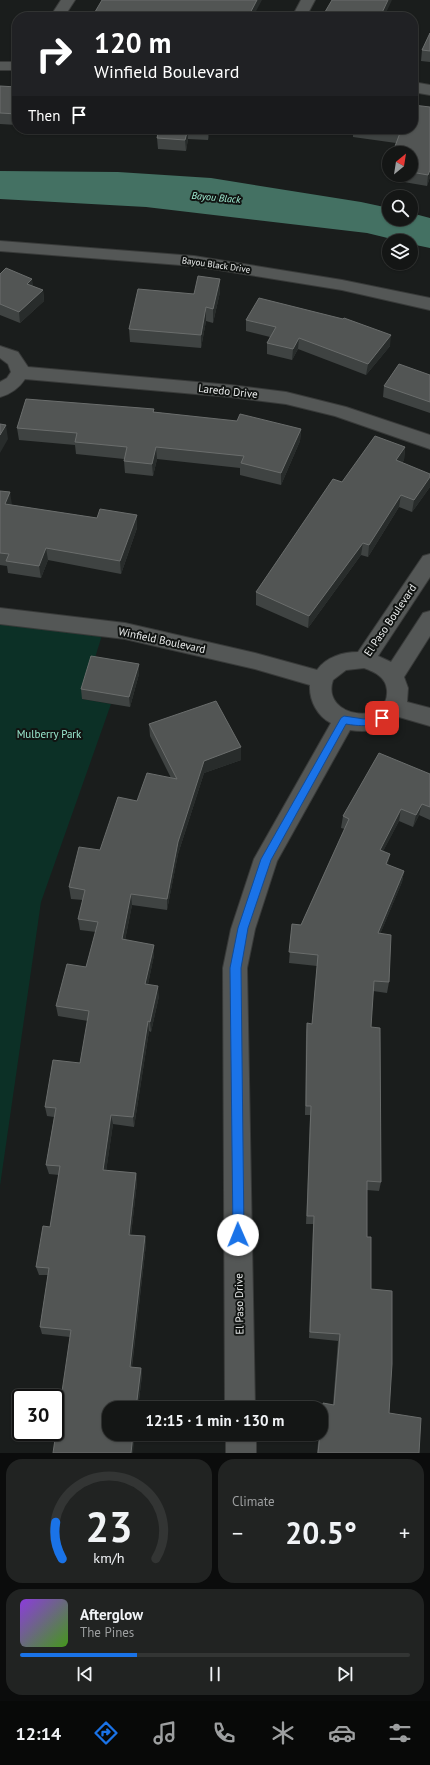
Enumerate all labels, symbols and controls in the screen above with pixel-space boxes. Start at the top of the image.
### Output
text: 120 m [94,24,171,61]
icon: right [28,28,80,80]
text: Winfield Boulevard [94,60,239,83]
icon: arrive [68,104,90,126]
text: Then [28,106,60,125]
north arrow [382,146,418,182]
map controls [382,146,418,270]
water label: Bayou Black [191,189,242,206]
button: search [382,190,418,226]
button: layers [382,234,418,270]
street label: Bayou Black Drive [181,254,251,275]
street label: Laredo Drive [198,381,259,401]
street label: El Paso Boulevard [361,581,419,659]
street label: Winfield Boulevard [117,624,207,656]
pin [365,701,399,735]
icon: arrive [371,707,393,729]
park label: Mulberry Park [17,727,82,741]
position arrow [217,1214,259,1256]
street label: El Paso Drive [231,1273,247,1335]
speed limit sign: 30 [12,1389,64,1441]
text: 12:15 · 1 min · 130 m [146,1411,284,1430]
text: Climate [232,1493,275,1510]
text: 23 [85,1500,133,1553]
text: 20.5° [285,1513,357,1552]
text: − [232,1519,243,1547]
text: + [399,1519,410,1547]
text: km/h [93,1548,125,1567]
text: Afterglow [80,1605,143,1624]
text: The Pines [80,1624,134,1641]
icon: previous [74,1663,96,1685]
icon: pause [204,1663,226,1685]
icon: next [334,1663,356,1685]
icon: directions [92,1719,120,1747]
icon: music [151,1719,179,1747]
icon: phone [210,1719,238,1747]
icon: climate [269,1719,297,1747]
icon: car [328,1719,356,1747]
icon: filters [386,1719,414,1747]
text: 12:14 [15,1722,61,1745]

